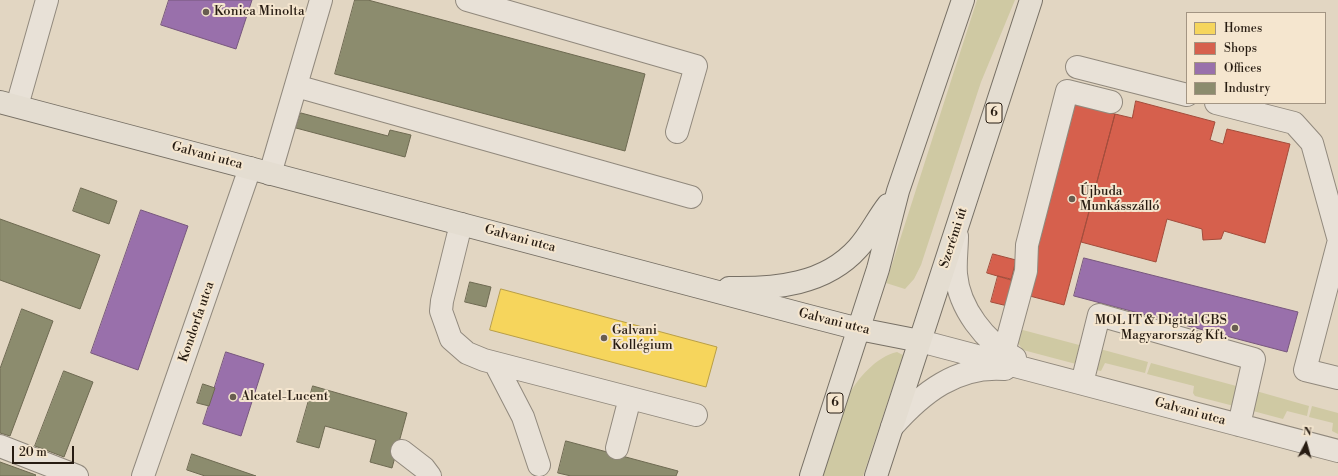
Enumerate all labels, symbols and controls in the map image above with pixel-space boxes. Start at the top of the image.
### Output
place label: Konica Minolta [214,4,305,20]
marker: Konica Minolta [201,7,211,17]
legend [1186,12,1326,104]
text: Homes [1224,21,1262,36]
text: Shops [1224,41,1257,56]
text: Offices [1224,61,1262,76]
text: Industry [1224,81,1270,96]
road number: 6 [986,103,1002,123]
street label: Galvani utca [170,139,244,173]
place label: Újbuda Munkásszálló [1080,184,1160,215]
marker: Újbuda Munkásszálló [1067,194,1077,204]
street label: Szerémi út [937,206,971,270]
street label: Galvani utca [483,222,557,256]
street label: Kondorfa utca [176,280,218,364]
street label: Galvani utca [797,306,871,338]
place label: MOL IT & Digital GBS Magyarország Kft. [1095,313,1227,344]
place label: Galvani Kollégium [612,323,673,354]
marker: MOL IT & Digital GBS Magyarország Kft. [1230,323,1240,333]
marker: Galvani Kollégium [599,333,609,343]
place label: Alcatel-Lucent [241,389,328,405]
marker: Alcatel-Lucent [228,392,238,402]
road number: 6 [827,393,843,413]
street label: Galvani utca [1153,395,1227,429]
north arrow [1286,424,1326,464]
text: N [1302,425,1312,439]
scale bar [14,438,76,464]
text: 20 m [19,445,47,460]

